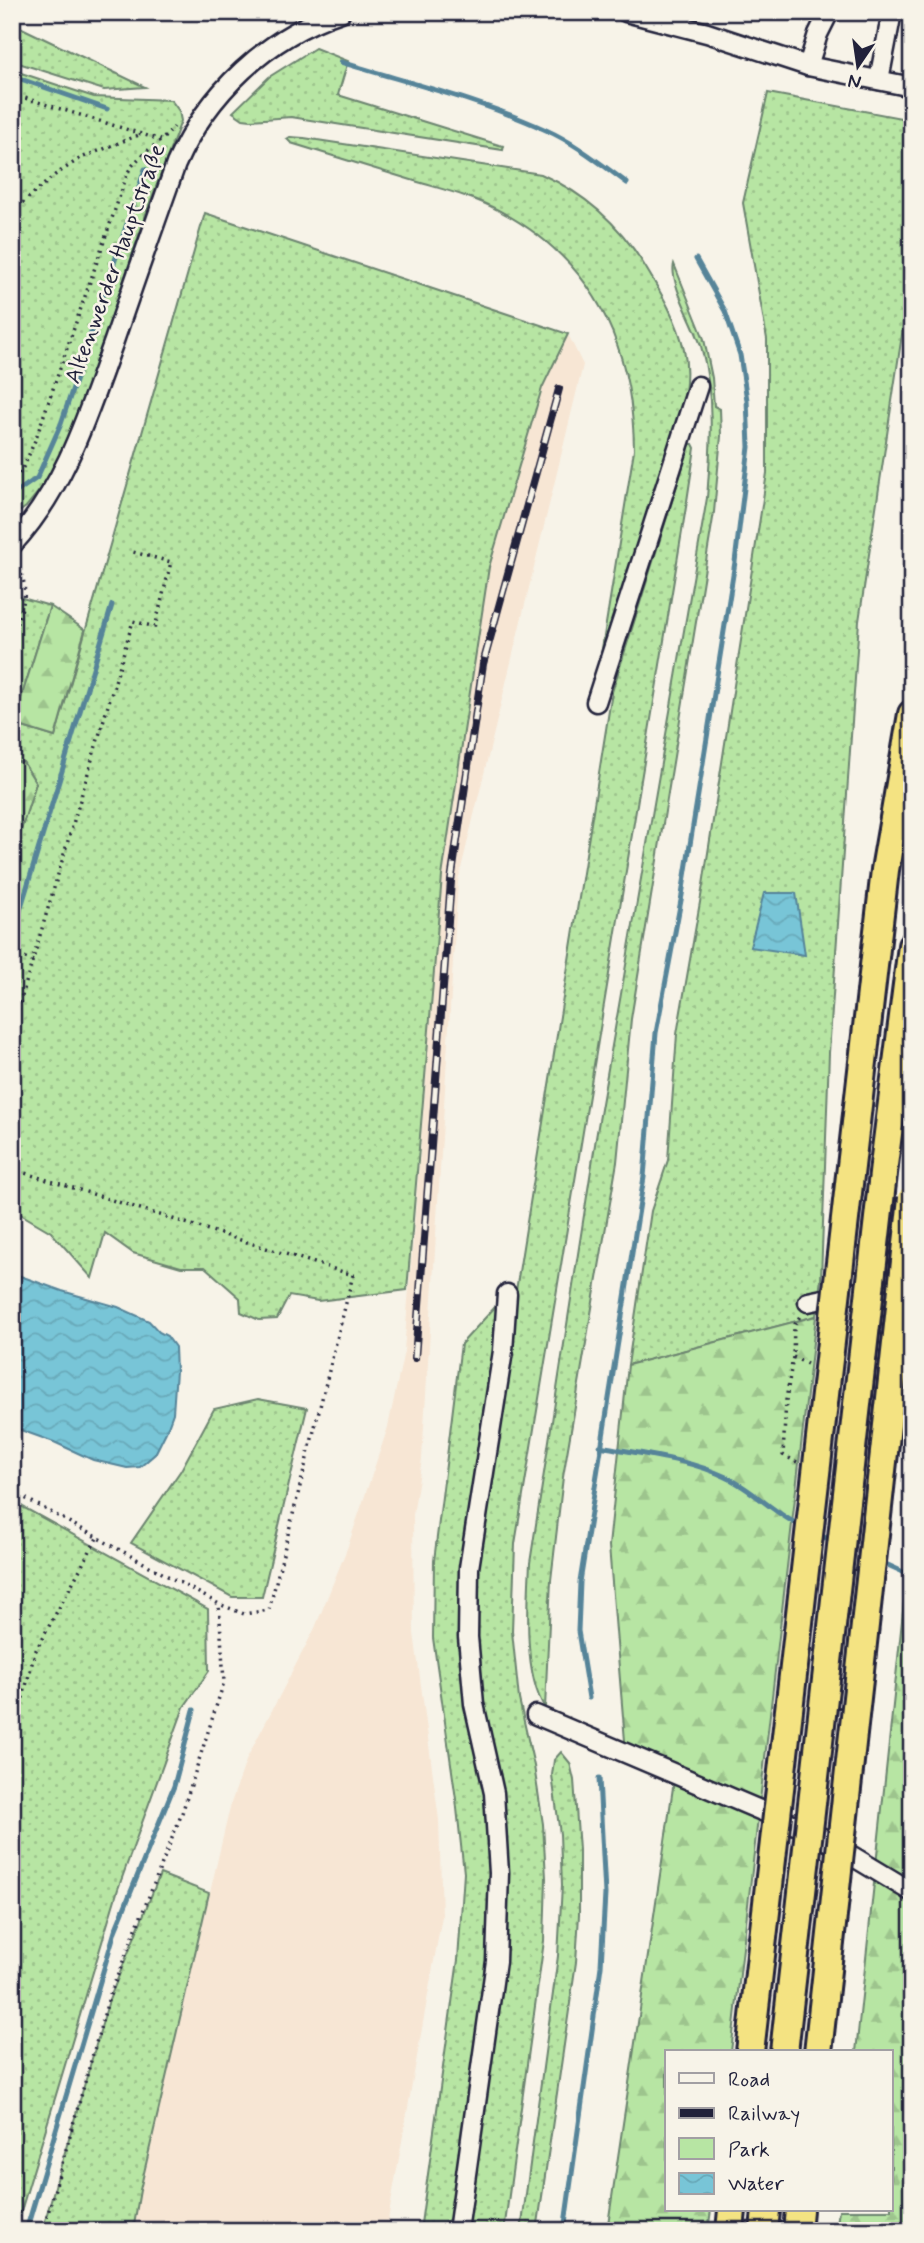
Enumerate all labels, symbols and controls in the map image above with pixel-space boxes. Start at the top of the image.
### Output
north arrow [822,32,892,102]
text: N [846,67,863,95]
street label: Altenwerder Hauptstraße [59,140,173,388]
legend [665,2050,892,2212]
text: Road [728,2066,770,2094]
text: Railway [728,2100,800,2128]
text: Park [728,2136,770,2164]
text: Water [728,2170,784,2198]

